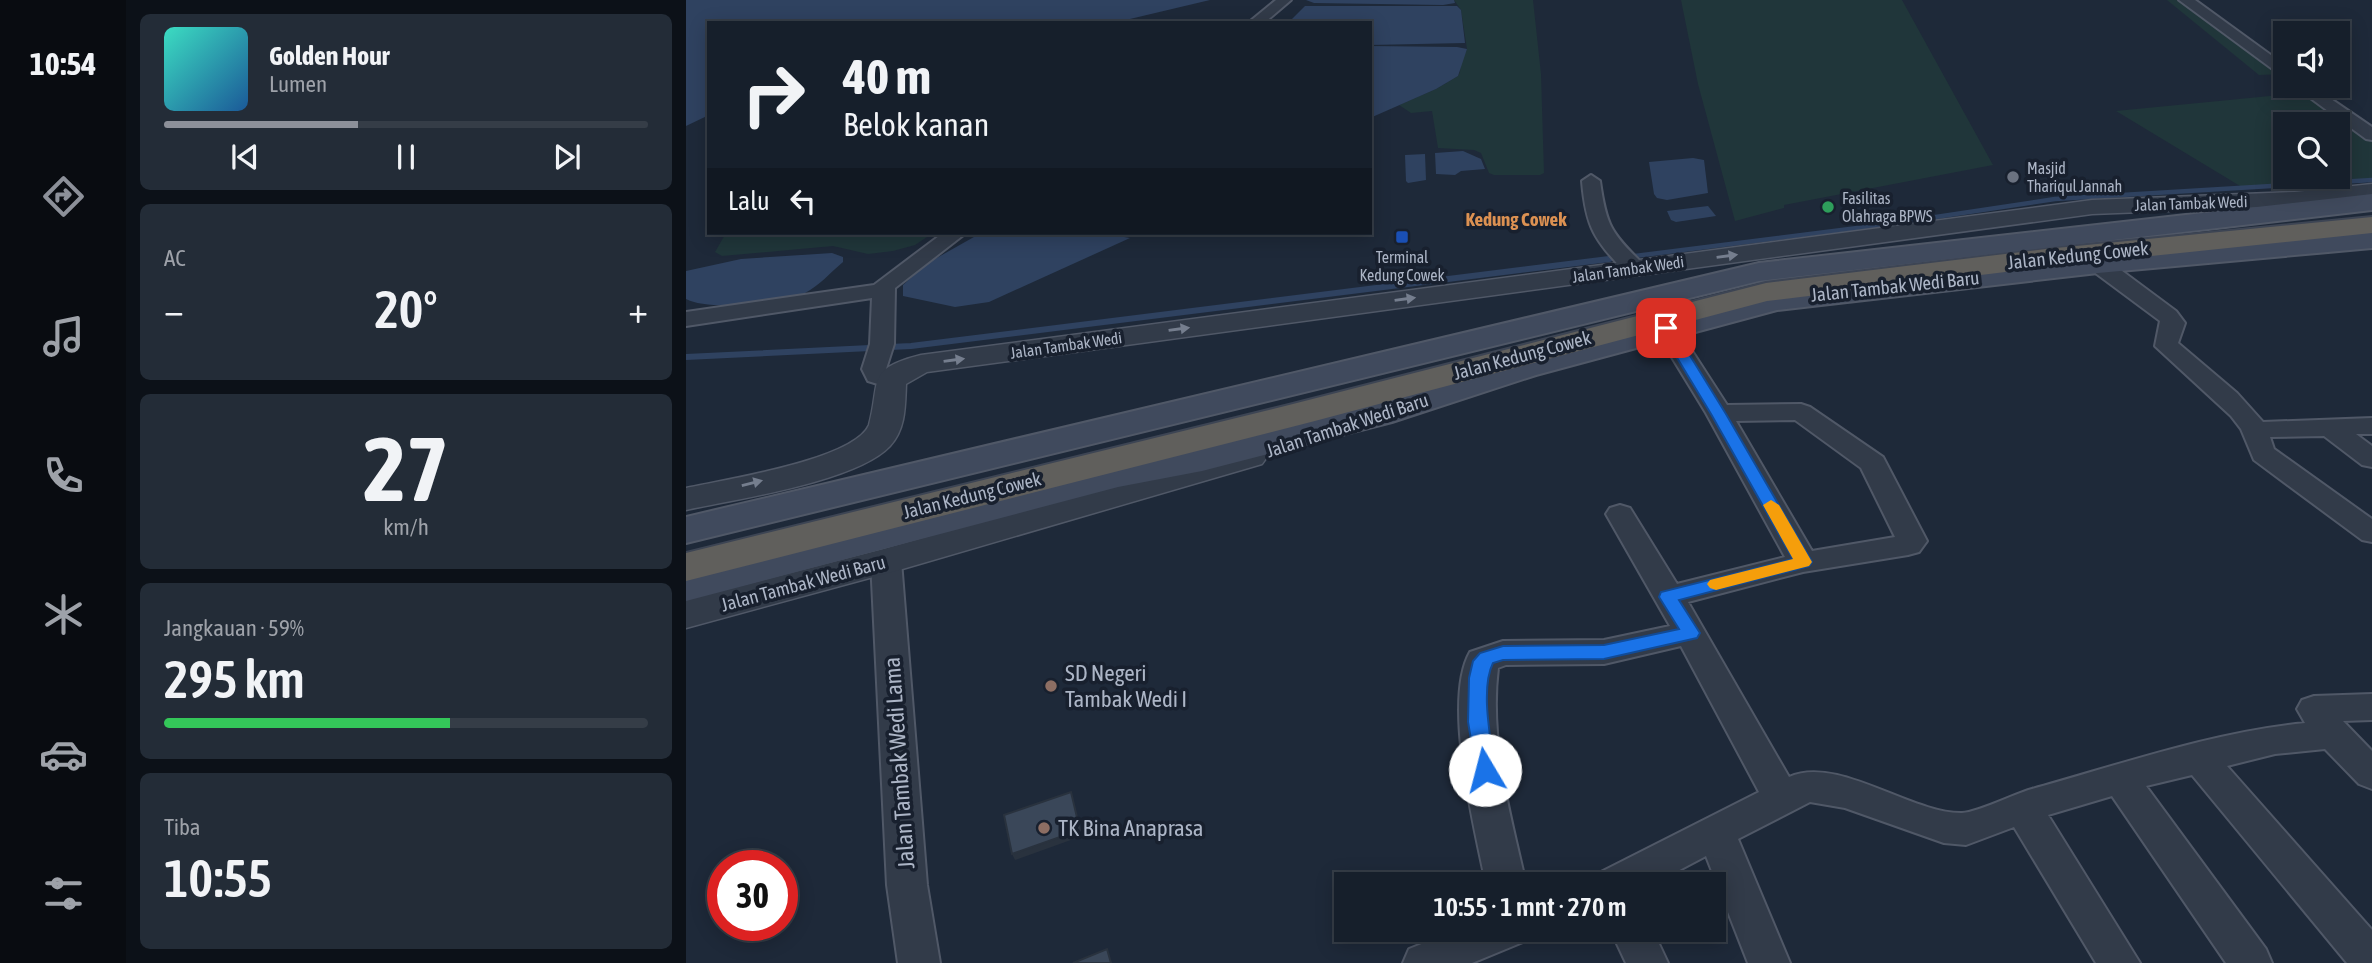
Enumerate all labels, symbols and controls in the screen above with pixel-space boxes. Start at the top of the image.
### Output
map controls [2273,21,2350,189]
button: sound [2273,21,2350,98]
text: Golden Hour [269,41,389,71]
text: 10:54 [30,45,96,82]
text: 40 m [843,48,931,104]
icon: right [728,49,819,140]
text: Lumen [269,71,327,97]
text: Belok kanan [843,106,989,143]
button: search [2273,112,2350,189]
icon: previous [226,138,264,176]
icon: pause [387,138,425,176]
icon: next [548,138,586,176]
place label: Masjid Thariqul Jannah [2027,159,2122,196]
marker: Masjid Thariqul Jannah [2005,169,2021,185]
icon: directions [39,172,88,221]
icon: left [784,182,822,220]
text: Lalu [728,186,770,216]
place label: Fasilitas Olahraga BPWS [1842,189,1933,226]
street label: Jalan Tambak Wedi [2134,192,2248,214]
marker: Fasilitas Olahraga BPWS [1820,199,1836,215]
district label: Kedung Cowek [1465,208,1567,230]
marker: Terminal Kedung Cowek [1394,229,1410,245]
street label: Jalan Kedung Cowek [2006,237,2150,273]
text: AC [164,245,186,271]
place label: Terminal Kedung Cowek [1359,248,1445,285]
one-way arrow [1717,250,1739,261]
street label: Jalan Tambak Wedi [1571,252,1685,286]
street label: Jalan Tambak Wedi Baru [1810,266,1980,306]
text: 20° [374,279,438,339]
text: − [164,288,184,331]
text: + [628,288,648,331]
one-way arrow [1394,294,1416,305]
pin [1636,298,1696,358]
icon: arrive [1647,309,1685,347]
icon: music [39,312,88,361]
one-way arrow [1168,324,1190,335]
street label: Jalan Kedung Cowek [1451,326,1594,384]
street label: Jalan Tambak Wedi [1009,328,1123,362]
one-way arrow [943,354,965,365]
street label: Jalan Tambak Wedi Baru [1263,388,1431,462]
text: 27 [363,416,449,520]
icon: phone [39,451,88,500]
street label: Jalan Kedung Cowek [901,467,1044,523]
one-way arrow [741,477,763,488]
text: km/h [383,514,429,540]
street label: Jalan Tambak Wedi Baru [718,550,888,616]
icon: climate [39,590,88,639]
text: Jangkauan · 59% [164,615,304,641]
text: 295 km [164,649,305,709]
street label: Jalan Tambak Wedi Lama [879,656,919,870]
place label: SD Negeri Tambak Wedi I [1065,660,1187,712]
marker: SD Negeri Tambak Wedi I [1043,678,1059,694]
icon: car [39,730,88,779]
position arrow [1448,733,1522,807]
text: Tiba [164,814,201,840]
place label: TK Bina Anaprasa [1058,815,1204,841]
marker: TK Bina Anaprasa [1036,820,1052,836]
text: 10:55 [164,848,272,908]
speed limit sign: 30 [707,850,798,941]
icon: filters [39,869,88,918]
text: 10:55 · 1 mnt · 270 m [1434,892,1626,922]

